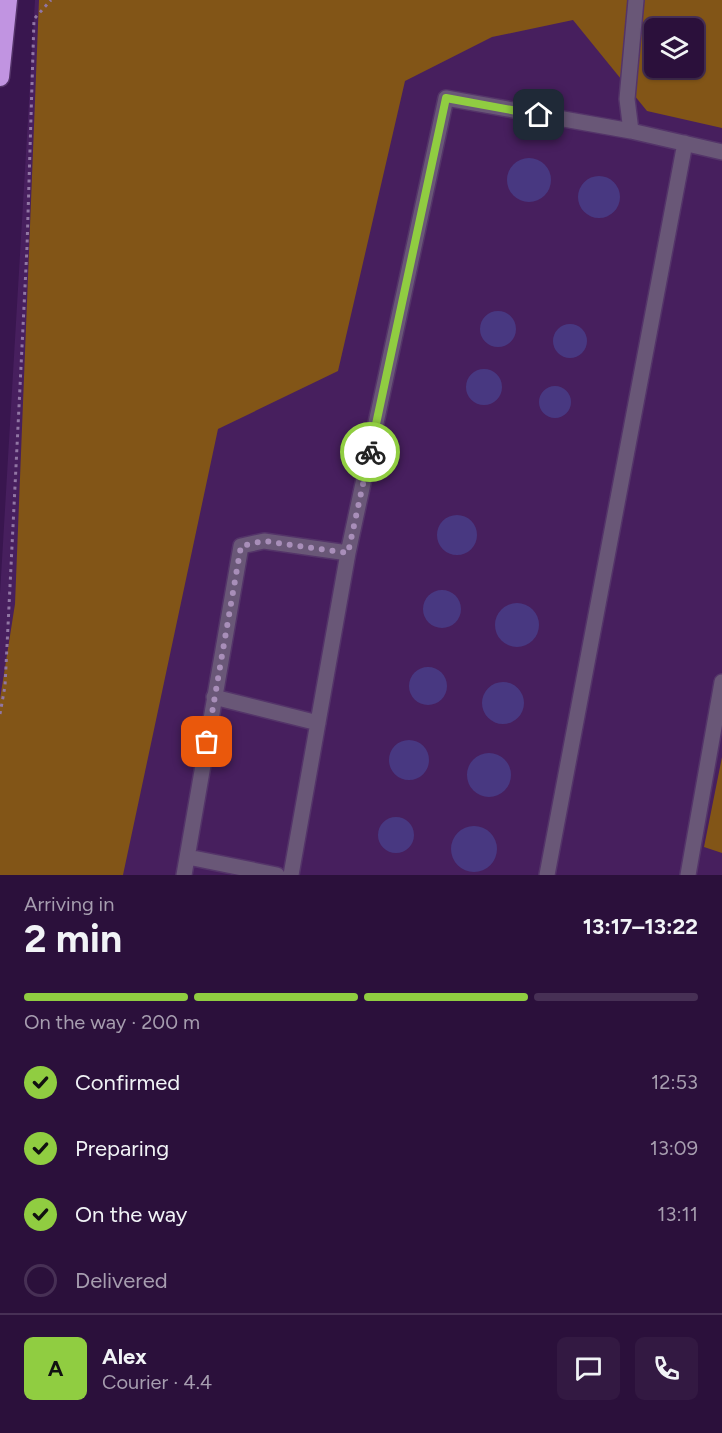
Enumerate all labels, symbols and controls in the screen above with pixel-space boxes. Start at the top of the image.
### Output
map controls [644,18,704,78]
button: layers [644,18,704,78]
pin [513,89,564,140]
icon: home [522,98,555,131]
courier [340,422,400,482]
icon: bike [354,436,387,469]
pin [181,716,232,767]
icon: bag [190,725,223,758]
text: Arriving in [24,892,114,916]
text: 13:17–13:22 [583,913,698,940]
text: 2 min [24,915,122,962]
text: On the way · 200 m [24,1010,200,1034]
icon: check [24,1066,57,1099]
text: Confirmed [75,1069,180,1096]
text: 12:53 [651,1070,698,1094]
icon: check [24,1132,57,1165]
text: Preparing [75,1135,169,1162]
text: 13:09 [650,1136,698,1160]
icon: check [24,1198,57,1231]
text: On the way [75,1201,187,1228]
text: 13:11 [657,1202,698,1226]
text: Delivered [75,1267,168,1294]
button: chat [557,1337,620,1400]
button: phone [635,1337,698,1400]
text: Alex [102,1343,147,1370]
text: A [48,1355,63,1382]
text: Courier · 4.4 [102,1370,212,1394]

